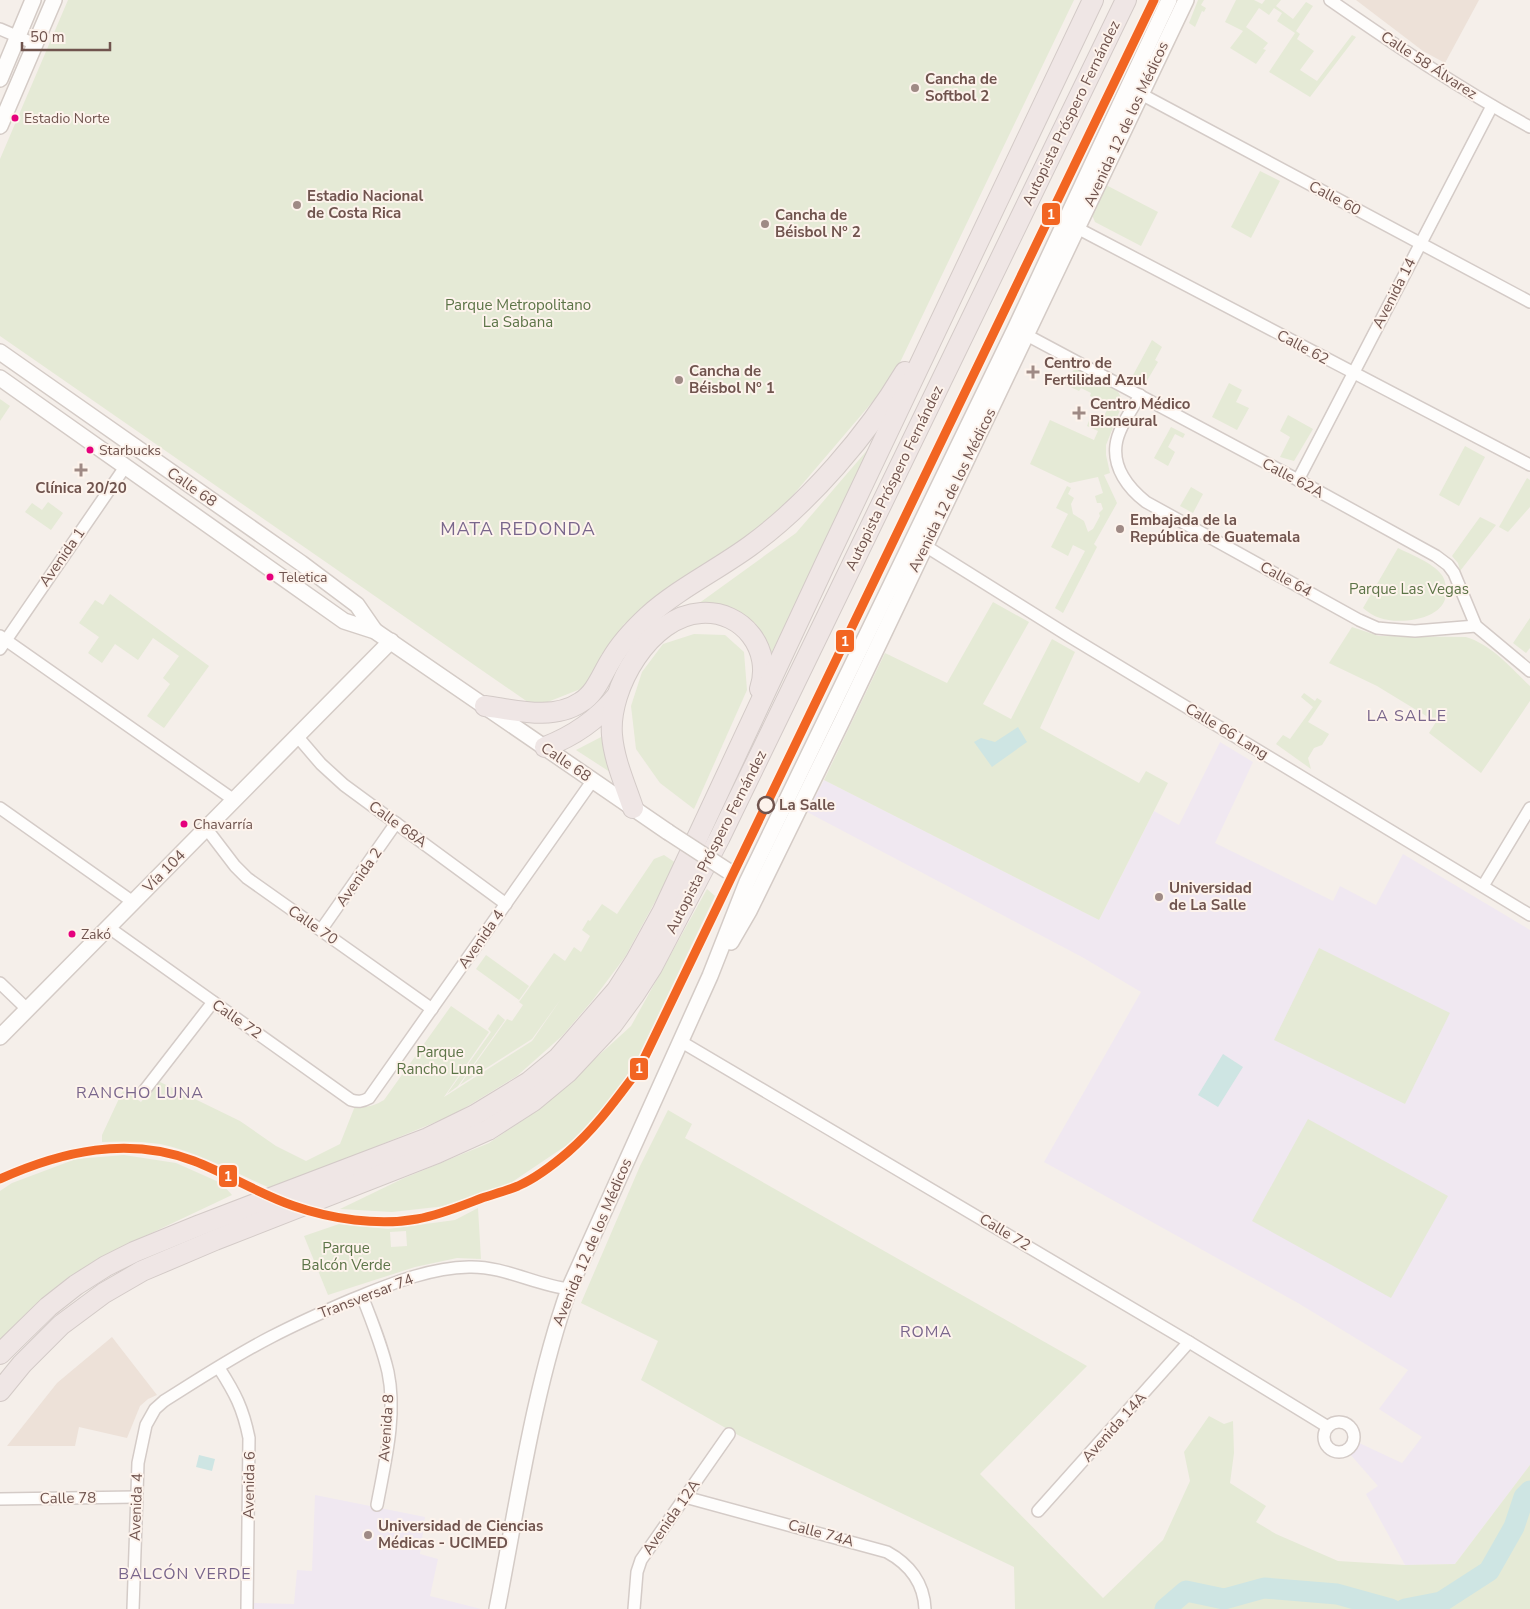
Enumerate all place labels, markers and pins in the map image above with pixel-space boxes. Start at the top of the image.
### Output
place label: Cancha de Softbol 2 [925,69,997,106]
marker: Cancha de Softbol 2 [909,82,921,94]
place label: Estadio Norte [24,109,110,128]
marker: Estadio Norte [10,113,20,123]
place label: Estadio Nacional de Costa Rica [307,186,424,223]
marker: Estadio Nacional de Costa Rica [291,199,303,211]
place label: Cancha de Béisbol Nº 2 [775,205,861,242]
marker: Cancha de Béisbol Nº 2 [759,218,771,230]
place label: Centro de Fertilidad Azul [1044,353,1147,390]
place label: Cancha de Béisbol Nº 1 [689,361,775,398]
marker: Centro de Fertilidad Azul [1026,365,1040,379]
marker: Cancha de Béisbol Nº 1 [673,374,685,386]
place label: Centro Médico Bioneural [1090,394,1191,431]
marker: Centro Médico Bioneural [1072,406,1086,420]
place label: Starbucks [99,441,161,460]
marker: Starbucks [85,445,95,455]
marker: Clínica 20/20 [74,463,88,477]
place label: Clínica 20/20 [35,478,127,498]
place label: Embajada de la República de Guatemala [1130,510,1300,547]
marker: Embajada de la República de Guatemala [1114,523,1126,535]
place label: Teletica [279,568,327,587]
marker: Teletica [265,572,275,582]
place label: La Salle [779,795,835,815]
marker: La Salle [757,796,775,814]
place label: Chavarría [193,815,253,834]
marker: Chavarría [179,819,189,829]
place label: Universidad de La Salle [1169,878,1252,915]
marker: Universidad de La Salle [1153,891,1165,903]
place label: Zakó [81,925,111,944]
marker: Zakó [67,929,77,939]
place label: Universidad de Ciencias Médicas - UCIMED [378,1516,543,1553]
marker: Universidad de Ciencias Médicas - UCIMED [362,1529,374,1541]

